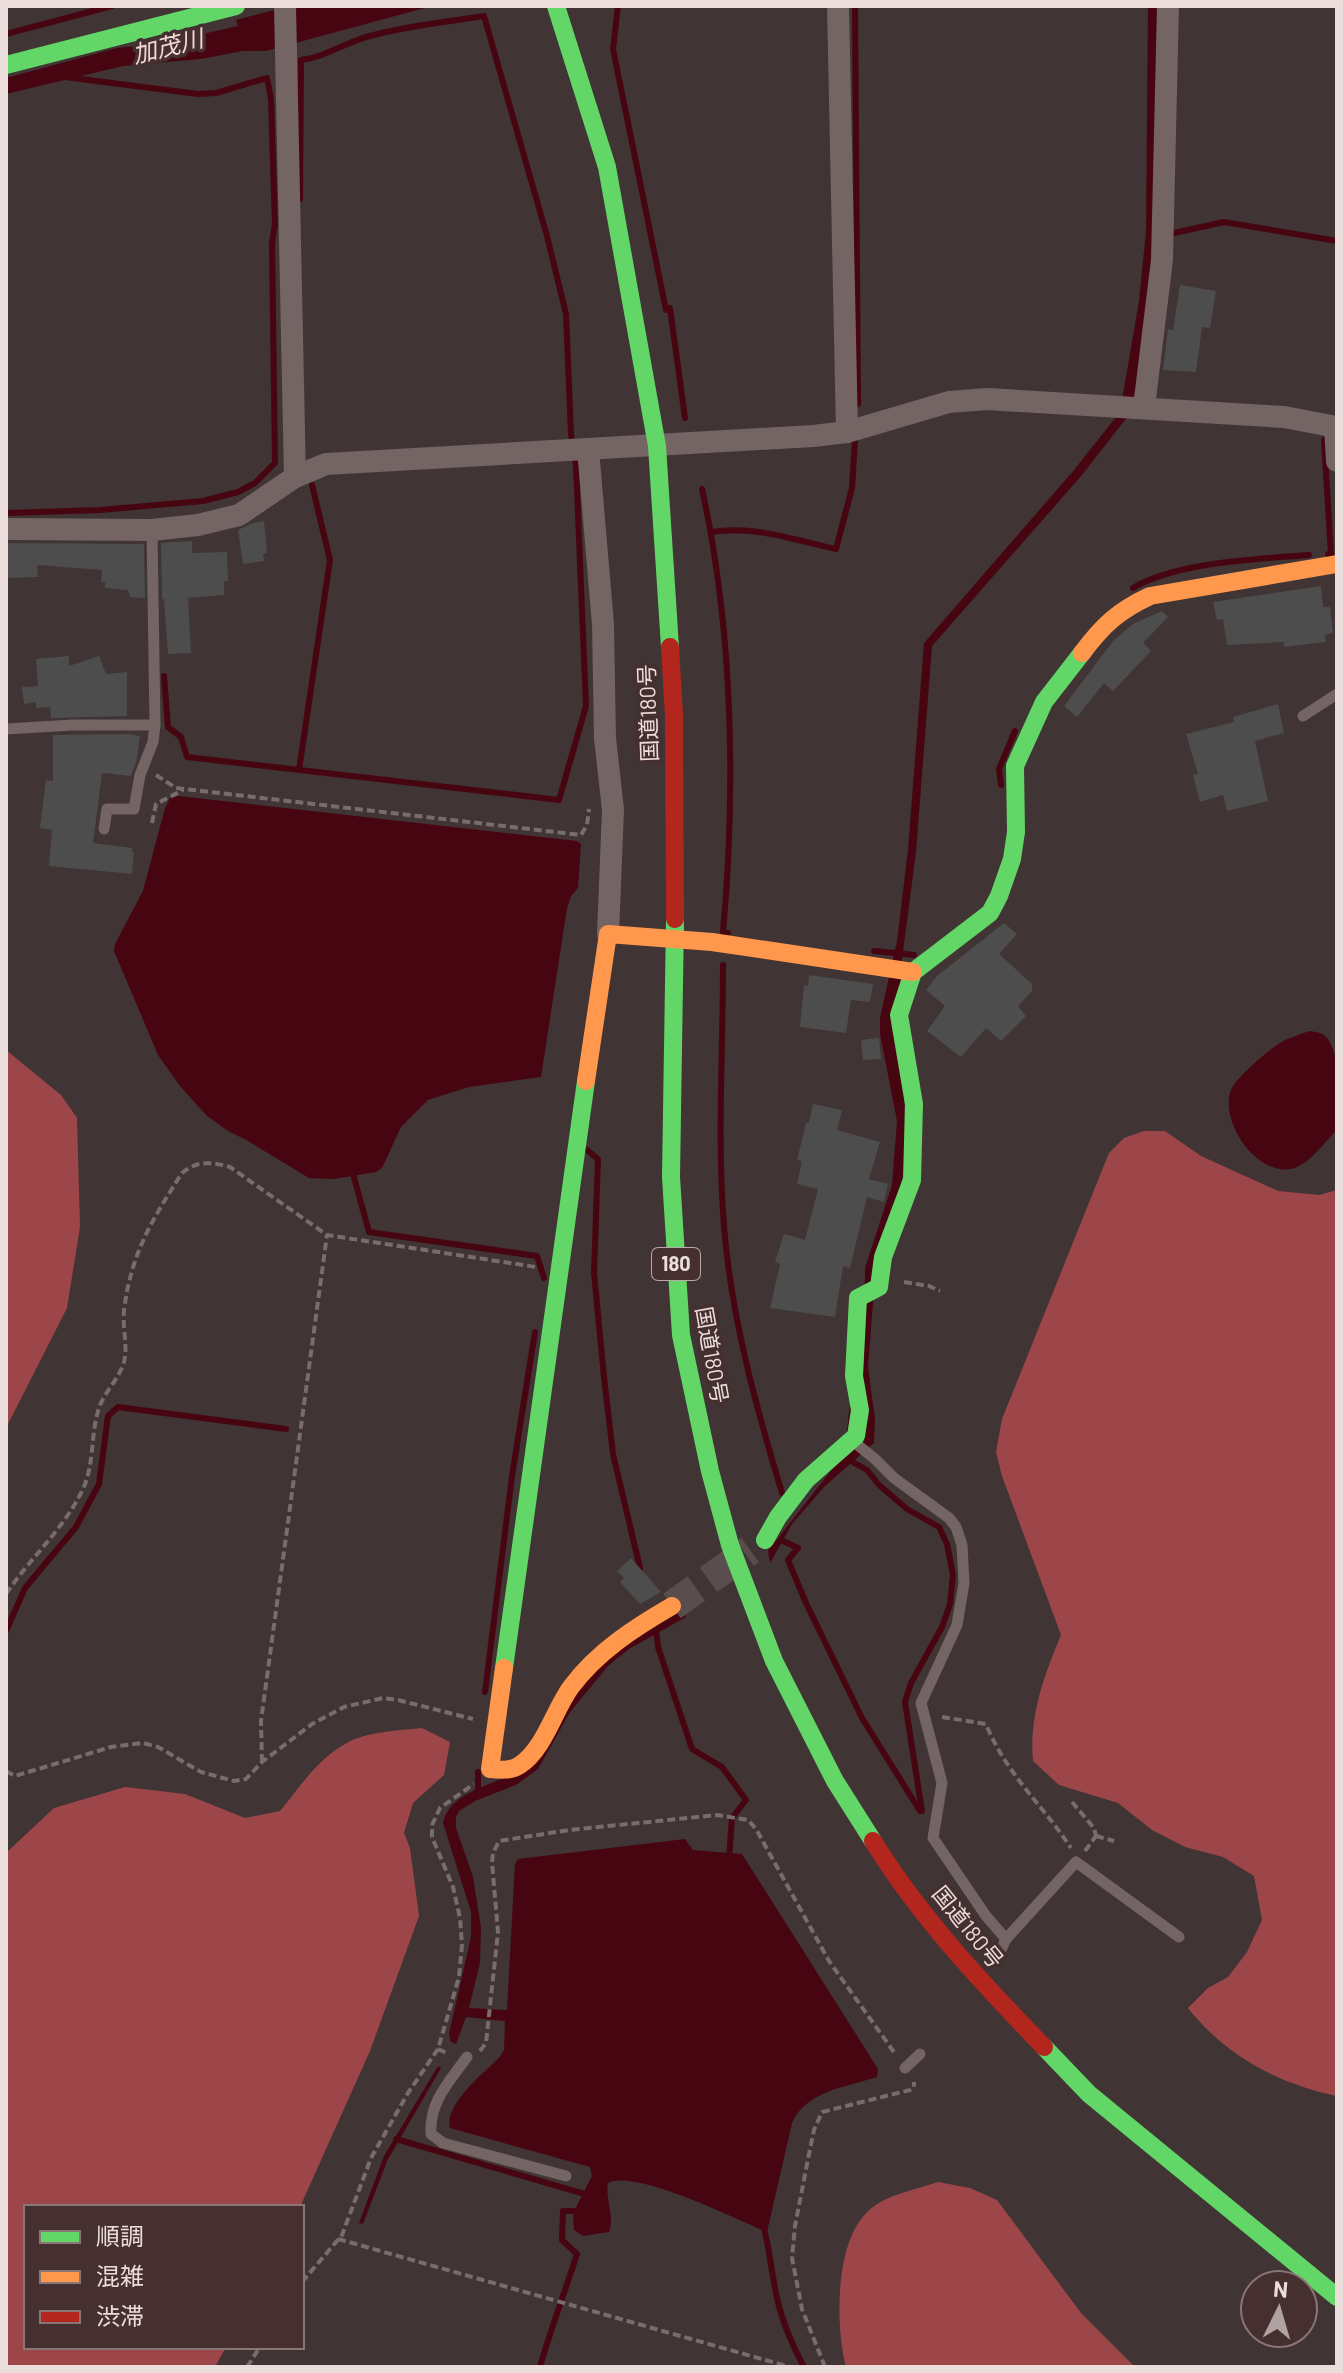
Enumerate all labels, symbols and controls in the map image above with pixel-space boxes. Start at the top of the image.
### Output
water label: 加茂川 [129,22,209,68]
street label: 国道180号 [632,664,662,762]
road number: 180 [652,1248,700,1280]
street label: 国道180号 [692,1305,734,1405]
street label: 国道180号 [928,1880,1010,1972]
legend [24,2205,304,2349]
text: 順調 [96,2221,144,2250]
text: 混雑 [96,2261,144,2290]
north arrow [1239,2269,1319,2349]
text: N [1272,2274,1289,2302]
text: 渋滞 [96,2301,144,2330]

